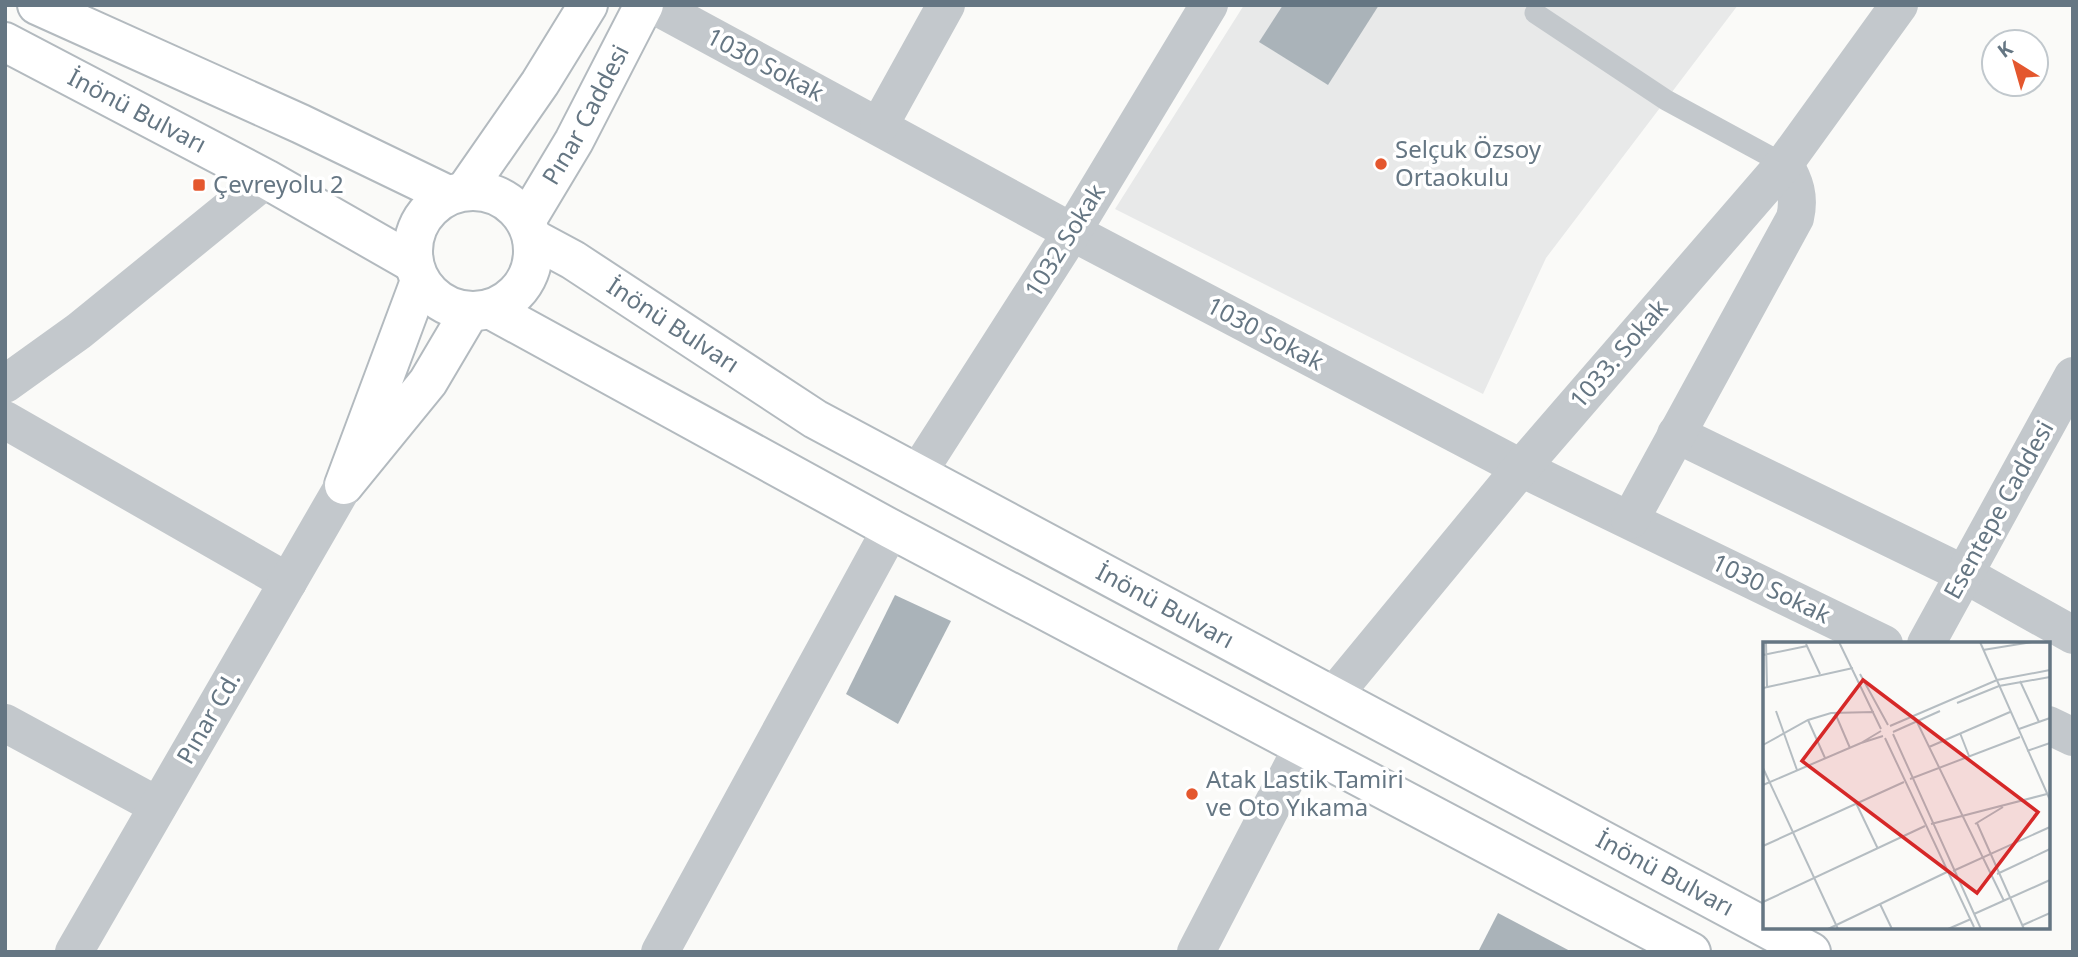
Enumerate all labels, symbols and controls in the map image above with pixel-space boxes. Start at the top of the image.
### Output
street label: 1030 Sokak [701,19,830,108]
north arrow [1980,28,2050,98]
text: K [1992,35,2018,64]
street label: Pınar Caddesi [534,38,636,190]
street label: İnönü Bulvarı [63,60,213,160]
place label: Selçuk Özsoy Ortaokulu [1395,132,1542,193]
marker: Selçuk Özsoy Ortaokulu [1373,156,1389,172]
place label: Çevreyolu 2 [213,167,344,200]
marker: Çevreyolu 2 [191,177,207,193]
street label: 1032 Sokak [1016,177,1112,303]
street label: İnönü Bulvarı [601,269,746,380]
street label: 1030 Sokak [1201,288,1330,377]
street label: 1033. Sokak [1561,291,1675,415]
street label: Esentepe Caddesi [1935,414,2060,604]
street label: 1030 Sokak [1707,545,1837,631]
street label: İnönü Bulvarı [1091,555,1240,655]
inset map [1763,642,2050,929]
street label: Pınar Cd. [168,665,247,769]
place label: Atak Lastik Tamiri ve Oto Yıkama [1206,762,1404,823]
marker: Atak Lastik Tamiri ve Oto Yıkama [1184,786,1200,802]
street label: İnönü Bulvarı [1591,822,1740,923]

